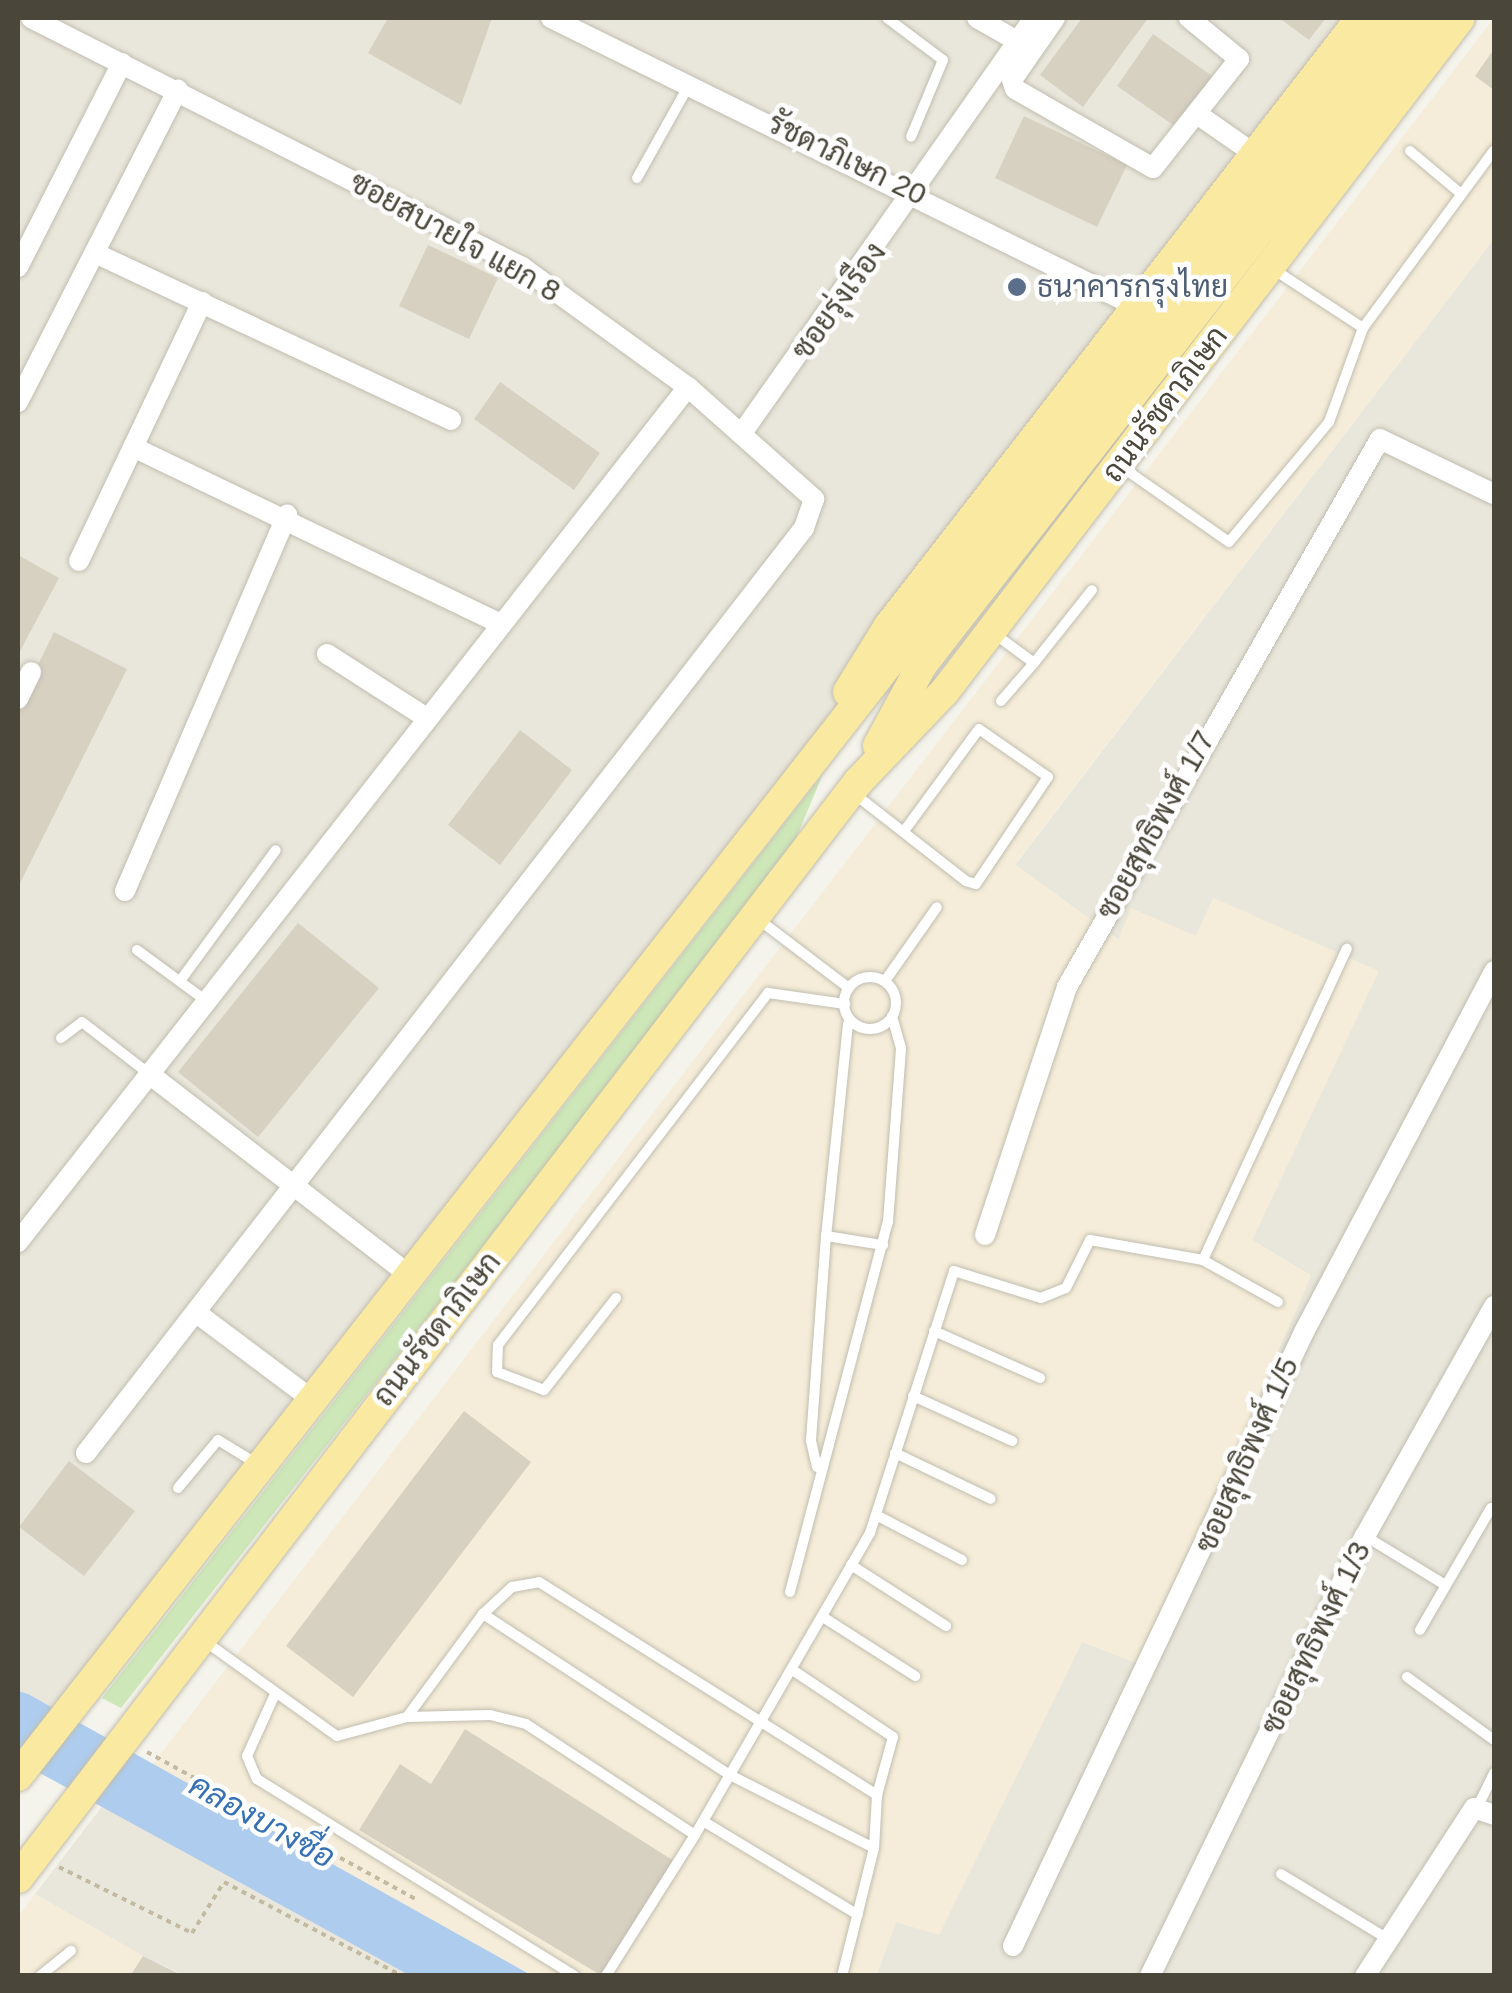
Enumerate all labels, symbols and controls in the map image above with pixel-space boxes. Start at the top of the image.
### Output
street label: รัชดาภิเษก 20 [762,105,932,213]
street label: ซอยสบายใจ แยก 8 [344,164,566,310]
street label: ซอยรุ่งเรือง [784,235,894,367]
place label: ธนาคารกรุงไทย [1037,269,1228,305]
marker: ธนาคารกรุงไทย [1006,276,1028,298]
street label: ถนนรัชดาภิเษก [1095,319,1235,489]
street label: ซอยสุทธิพงศ์ 1/7 [1089,724,1223,926]
street label: ถนนรัชดาภิเษก [366,1245,508,1413]
street label: ซอยสุทธิพงศ์ 1/5 [1188,1352,1306,1558]
street label: ซอยสุทธิพงศ์ 1/3 [1254,1536,1378,1740]
water label: คลองบางซื่อ [183,1765,341,1877]

